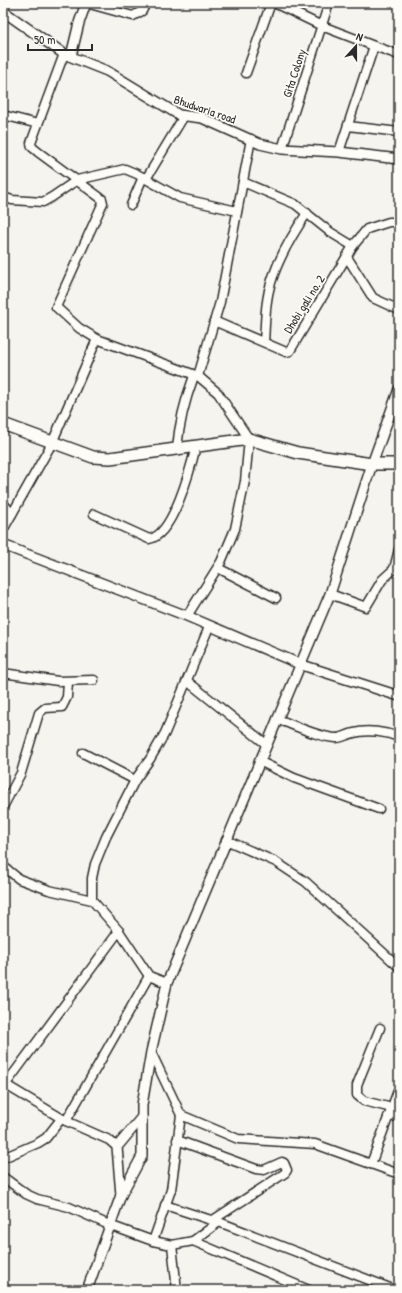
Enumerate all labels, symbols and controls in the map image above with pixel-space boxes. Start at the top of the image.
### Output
scale bar [28,26,92,52]
north arrow [336,26,376,66]
text: N [354,29,365,44]
text: 50 m [34,31,55,48]
street label: Gita Colony [278,47,310,99]
street label: Bhudwaria road [172,90,239,128]
street label: Dhobi gali no. 2 [279,271,329,336]

